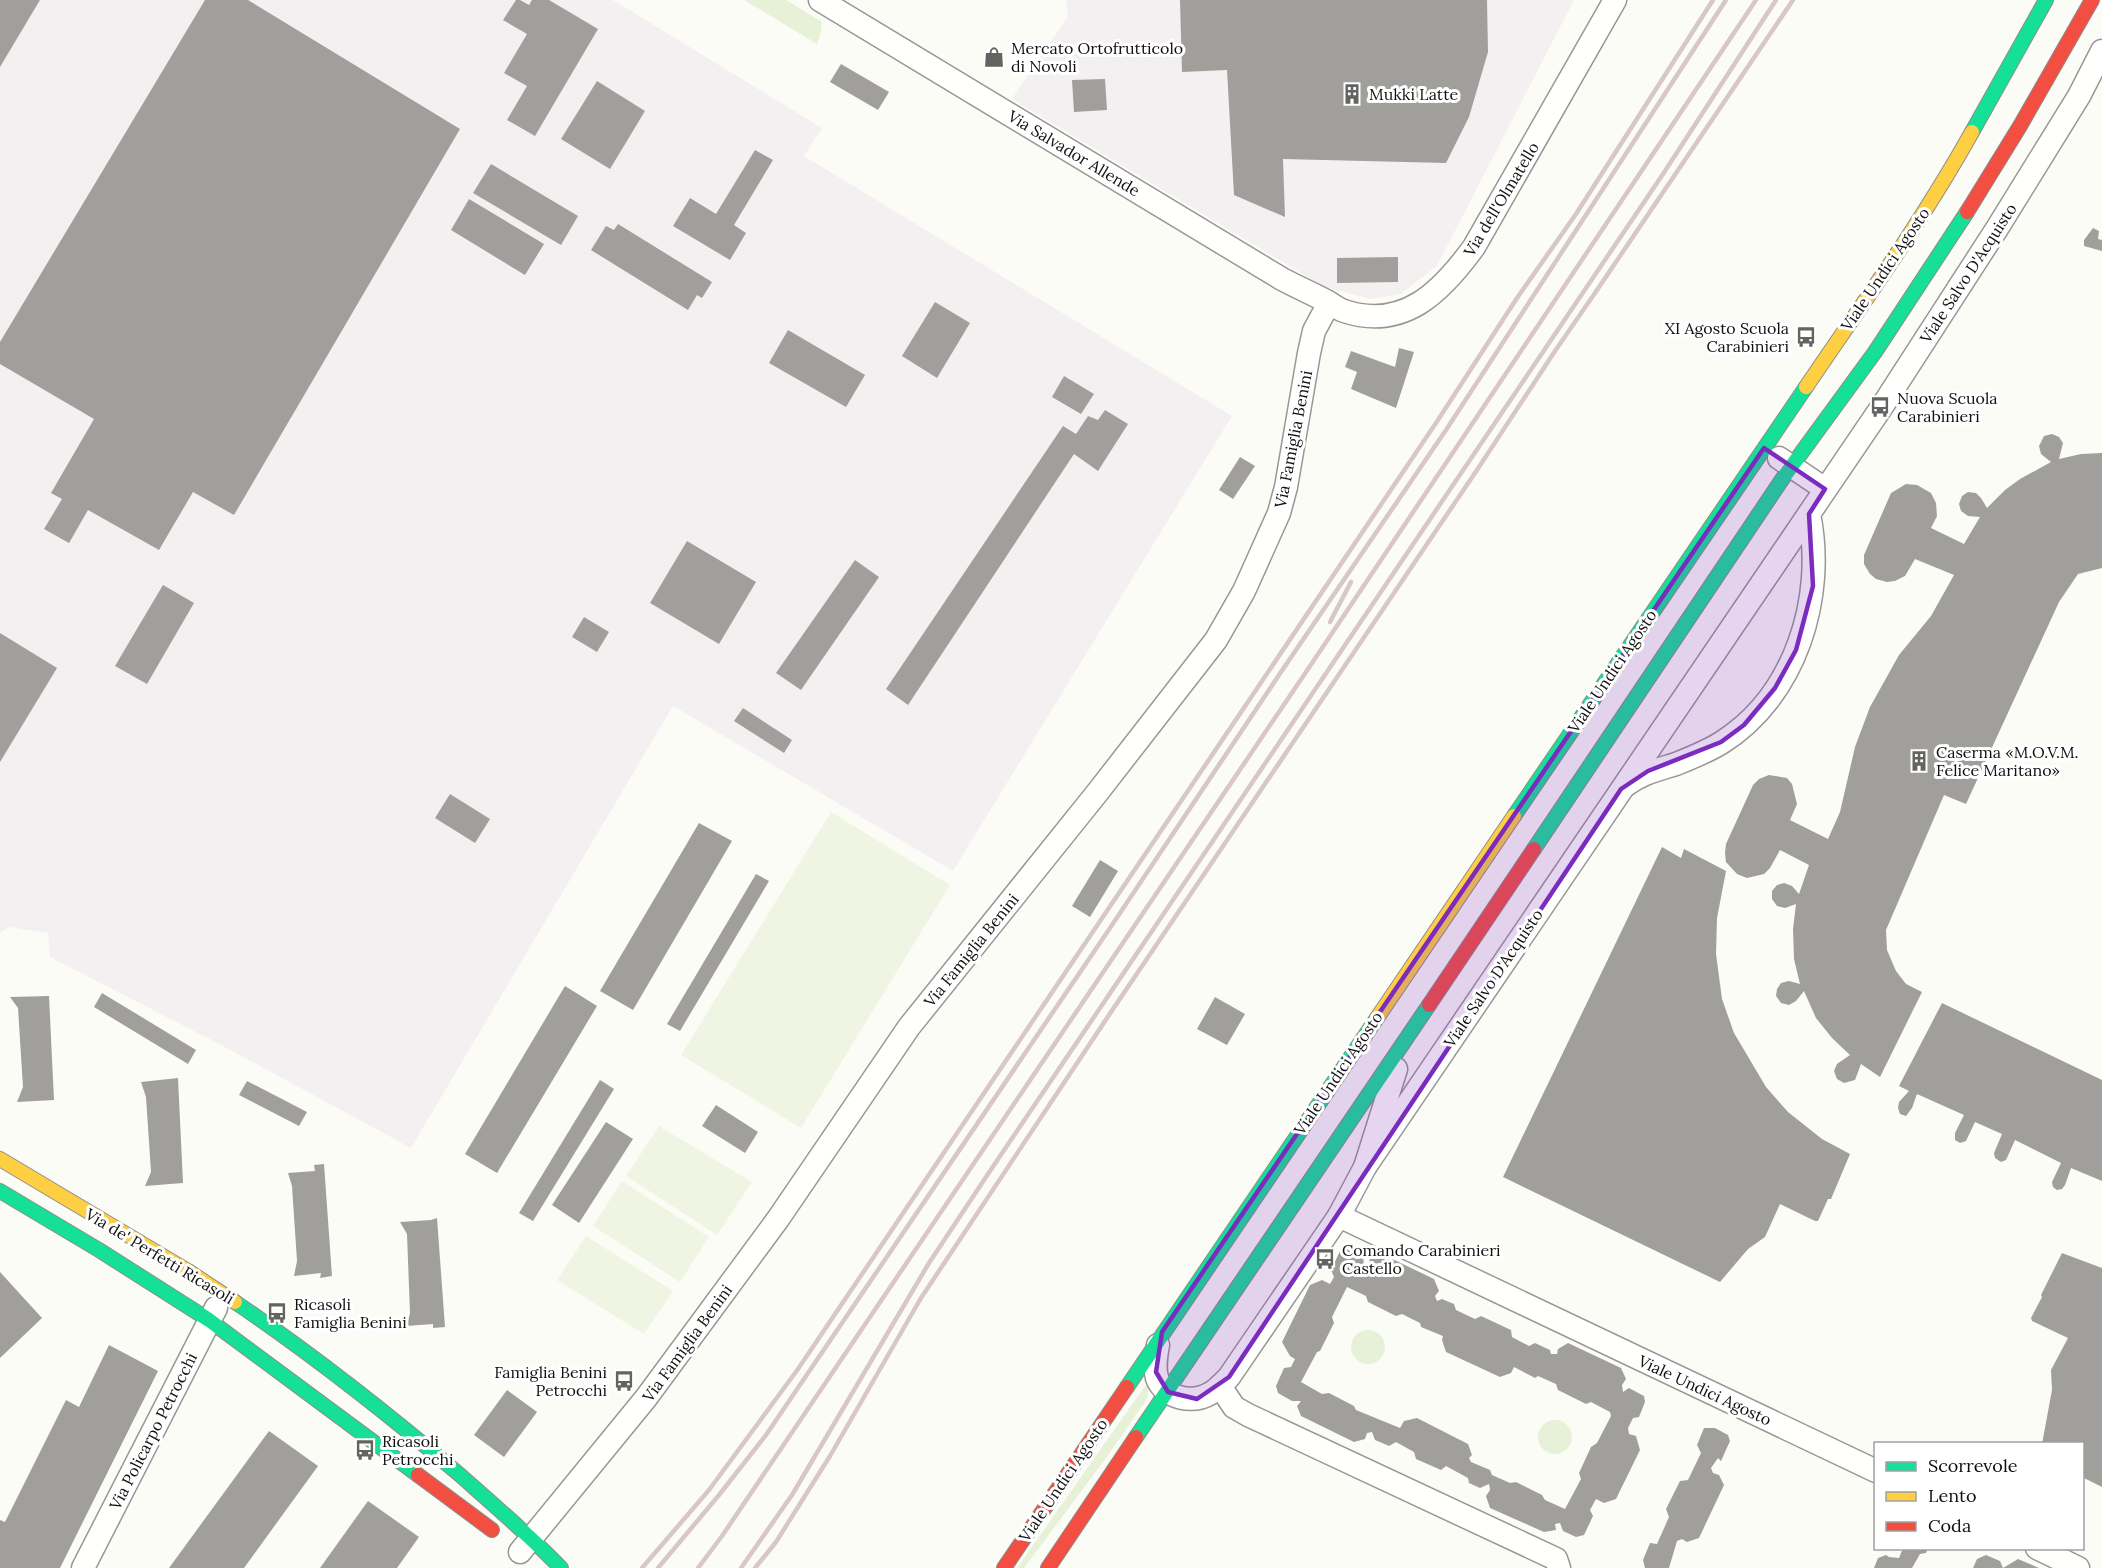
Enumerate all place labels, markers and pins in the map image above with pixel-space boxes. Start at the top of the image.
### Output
place label: Mercato Ortofrutticolo di Novoli [1011,38,1183,76]
shop icon: Mercato Ortofrutticolo di Novoli [982,45,1006,69]
building icon: Mukki Latte [1340,82,1364,106]
place label: Mukki Latte [1369,84,1458,104]
place label: XI Agosto Scuola Carabinieri [1665,318,1789,356]
bus stop icon: XI Agosto Scuola Carabinieri [1794,325,1818,349]
place label: Nuova Scuola Carabinieri [1897,388,1998,426]
bus stop icon: Nuova Scuola Carabinieri [1868,395,1892,419]
place label: Caserma «M.O.V.M. Felice Maritano» [1936,742,2079,780]
building icon: Caserma «M.O.V.M. Felice Maritano» [1907,749,1931,773]
place label: Comando Carabinieri Castello [1342,1240,1501,1278]
bus stop icon: Comando Carabinieri Castello [1313,1247,1337,1271]
place label: Ricasoli Famiglia Benini [294,1294,407,1332]
bus stop icon: Ricasoli Famiglia Benini [265,1301,289,1325]
place label: Famiglia Benini Petrocchi [494,1362,607,1400]
bus stop icon: Famiglia Benini Petrocchi [612,1369,636,1393]
place label: Ricasoli Petrocchi [382,1431,454,1469]
bus stop icon: Ricasoli Petrocchi [353,1438,377,1462]

